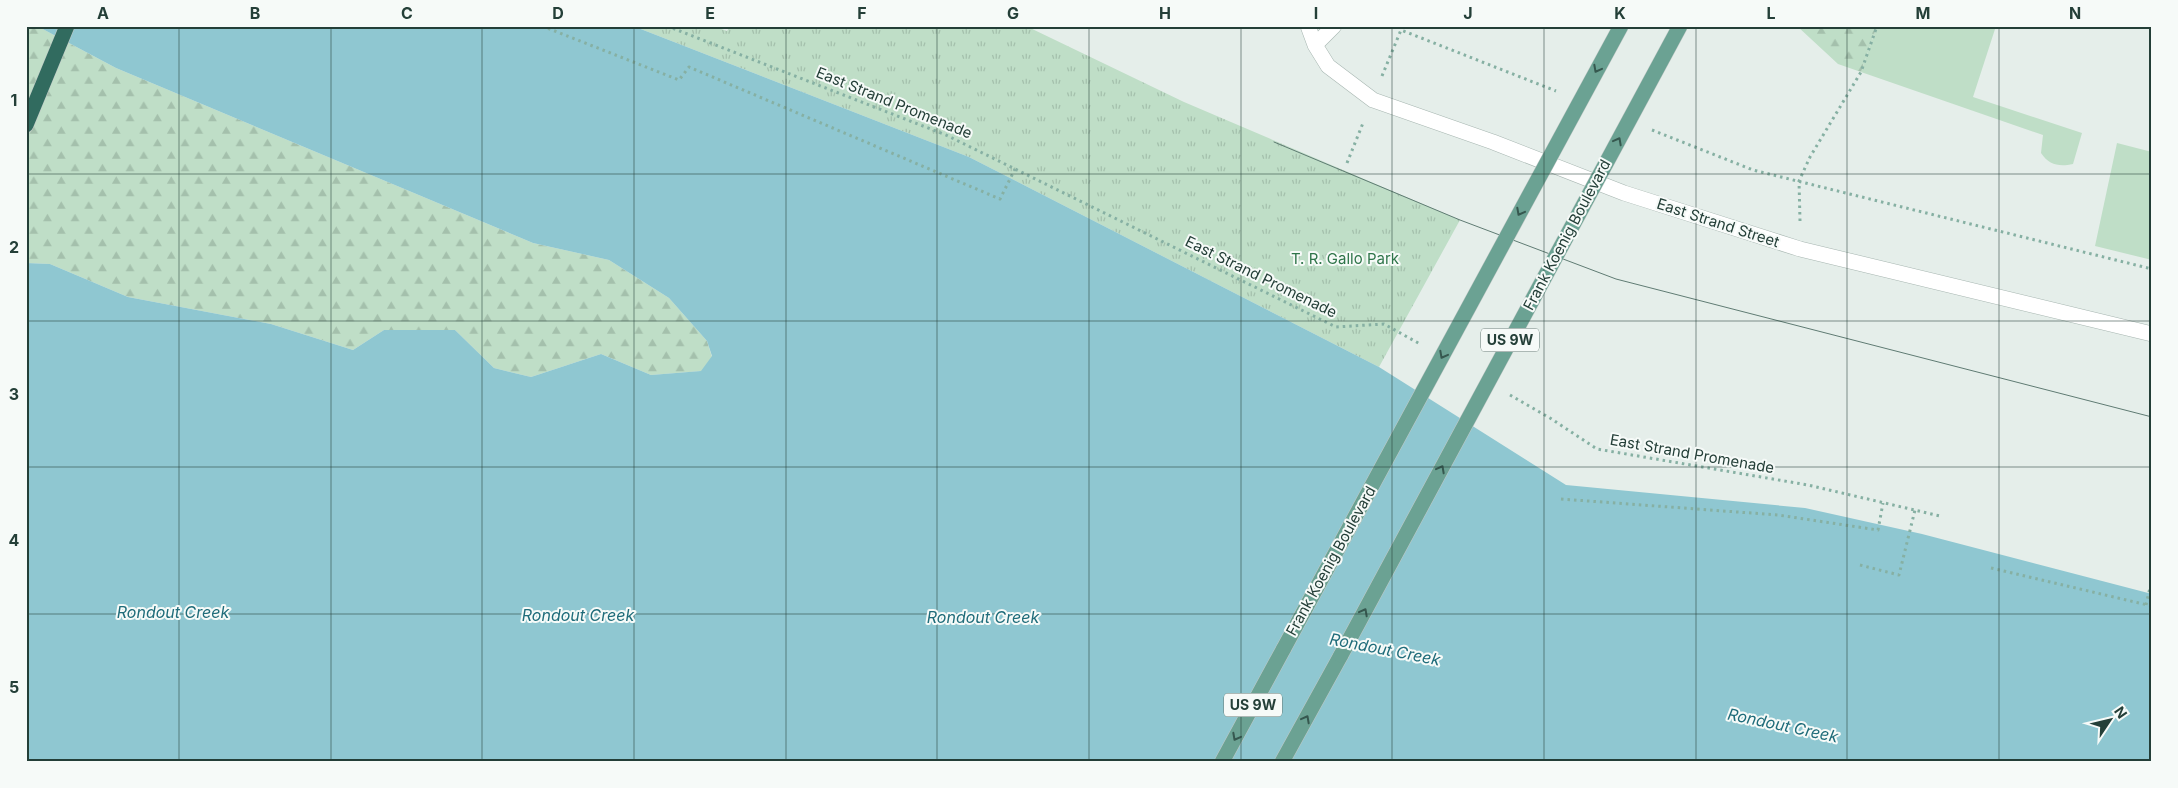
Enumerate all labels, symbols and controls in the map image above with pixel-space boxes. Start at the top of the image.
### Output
text: A [97,3,109,23]
text: B [250,3,260,23]
text: C [401,3,413,23]
text: D [552,3,564,23]
text: E [705,3,715,23]
text: F [857,3,867,23]
text: G [1007,3,1019,23]
text: H [1159,3,1171,23]
text: I [1314,3,1318,23]
text: J [1463,3,1473,23]
text: K [1614,3,1626,23]
text: L [1766,3,1776,23]
text: M [1916,3,1930,23]
text: N [2069,3,2081,23]
street label: East Strand Promenade [813,63,975,143]
one-way arrow [1594,64,1604,73]
text: 1 [11,90,17,110]
one-way arrow [1612,137,1622,146]
street label: Frank Koenig Boulevard [1519,156,1614,313]
street label: East Strand Street [1654,194,1782,251]
one-way arrow [1516,207,1526,216]
street label: East Strand Promenade [1182,232,1340,322]
text: 2 [9,237,19,257]
park label: T. R. Gallo Park [1291,249,1400,268]
road number: US 9W [1481,328,1539,352]
one-way arrow [1439,350,1449,359]
text: 3 [9,384,19,404]
street label: East Strand Promenade [1608,430,1776,477]
one-way arrow [1435,465,1445,474]
street label: Frank Koenig Boulevard [1282,483,1380,639]
text: 4 [9,530,20,550]
water label: Rondout Creek [117,602,229,622]
water label: Rondout Creek [522,605,634,625]
water label: Rondout Creek [927,607,1039,627]
one-way arrow [1358,608,1368,617]
water label: Rondout Creek [1328,628,1442,670]
text: 5 [9,677,19,697]
road number: US 9W [1224,694,1282,716]
north arrow [2086,696,2136,746]
text: N [2111,703,2131,722]
water label: Rondout Creek [1726,704,1840,747]
one-way arrow [1300,715,1310,724]
one-way arrow [1232,732,1242,741]

